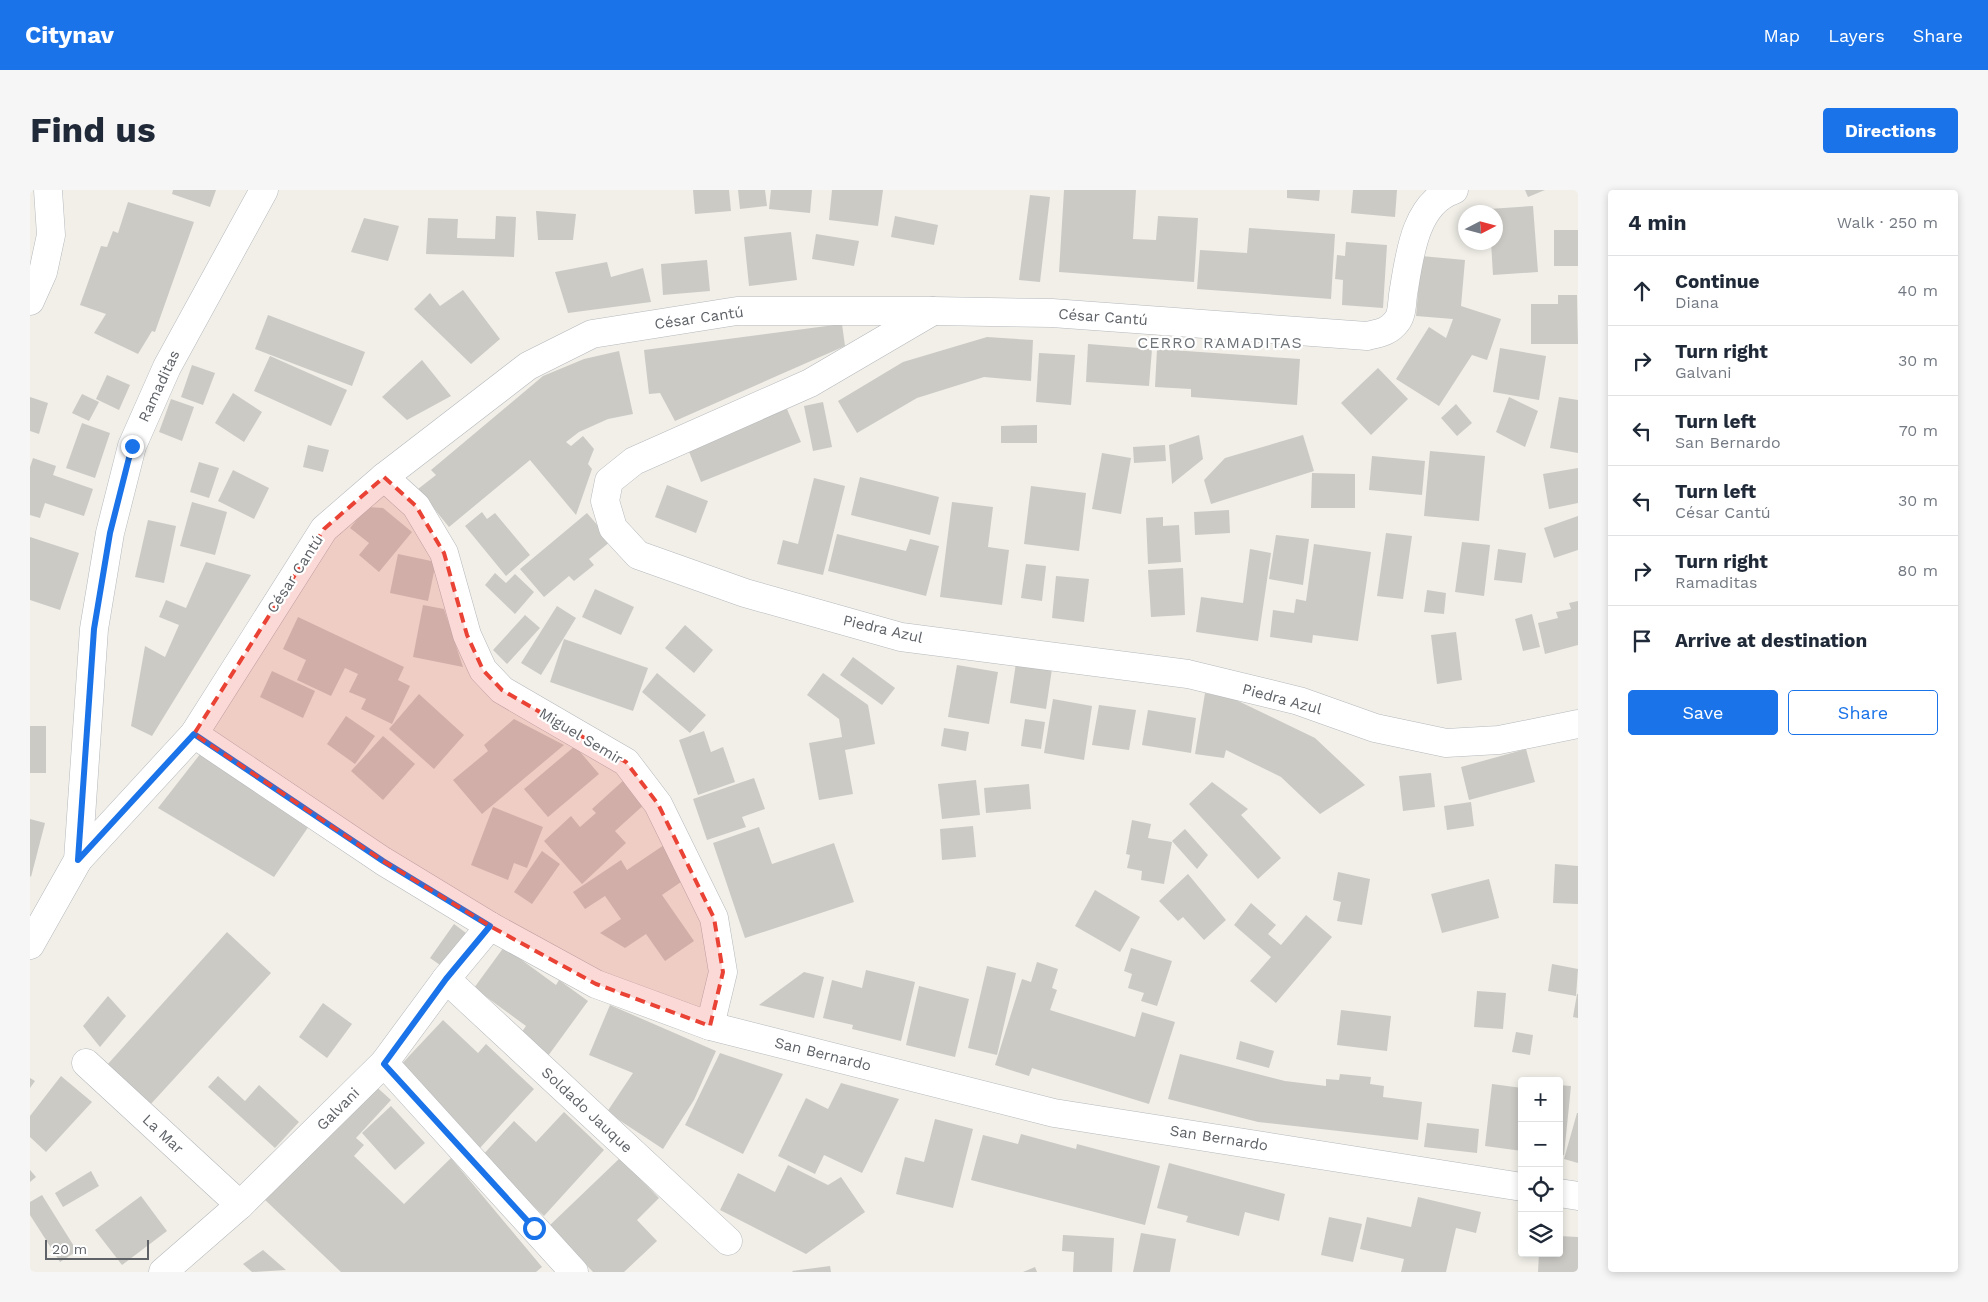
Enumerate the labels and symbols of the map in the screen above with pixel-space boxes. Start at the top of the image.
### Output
north arrow [1458,205,1503,250]
street label: César Cantú [653,303,745,333]
street label: César Cantú [1058,305,1148,329]
district label: CERRO RAMADITAS [1137,333,1303,352]
street label: Ramaditas [135,347,184,425]
route end [121,435,144,458]
street label: César Cantú [263,531,327,617]
street label: Piedra Azul [841,611,925,647]
street label: Piedra Azul [1240,680,1324,718]
street label: Miguel Semir [536,704,626,768]
street label: San Bernardo [773,1033,873,1075]
street label: Soldado Jauque [538,1063,636,1157]
street label: Galvani [313,1084,363,1134]
street label: La Mar [139,1111,187,1157]
street label: San Bernardo [1169,1121,1269,1155]
route start [523,1217,546,1240]
scale bar [45,1237,149,1260]

